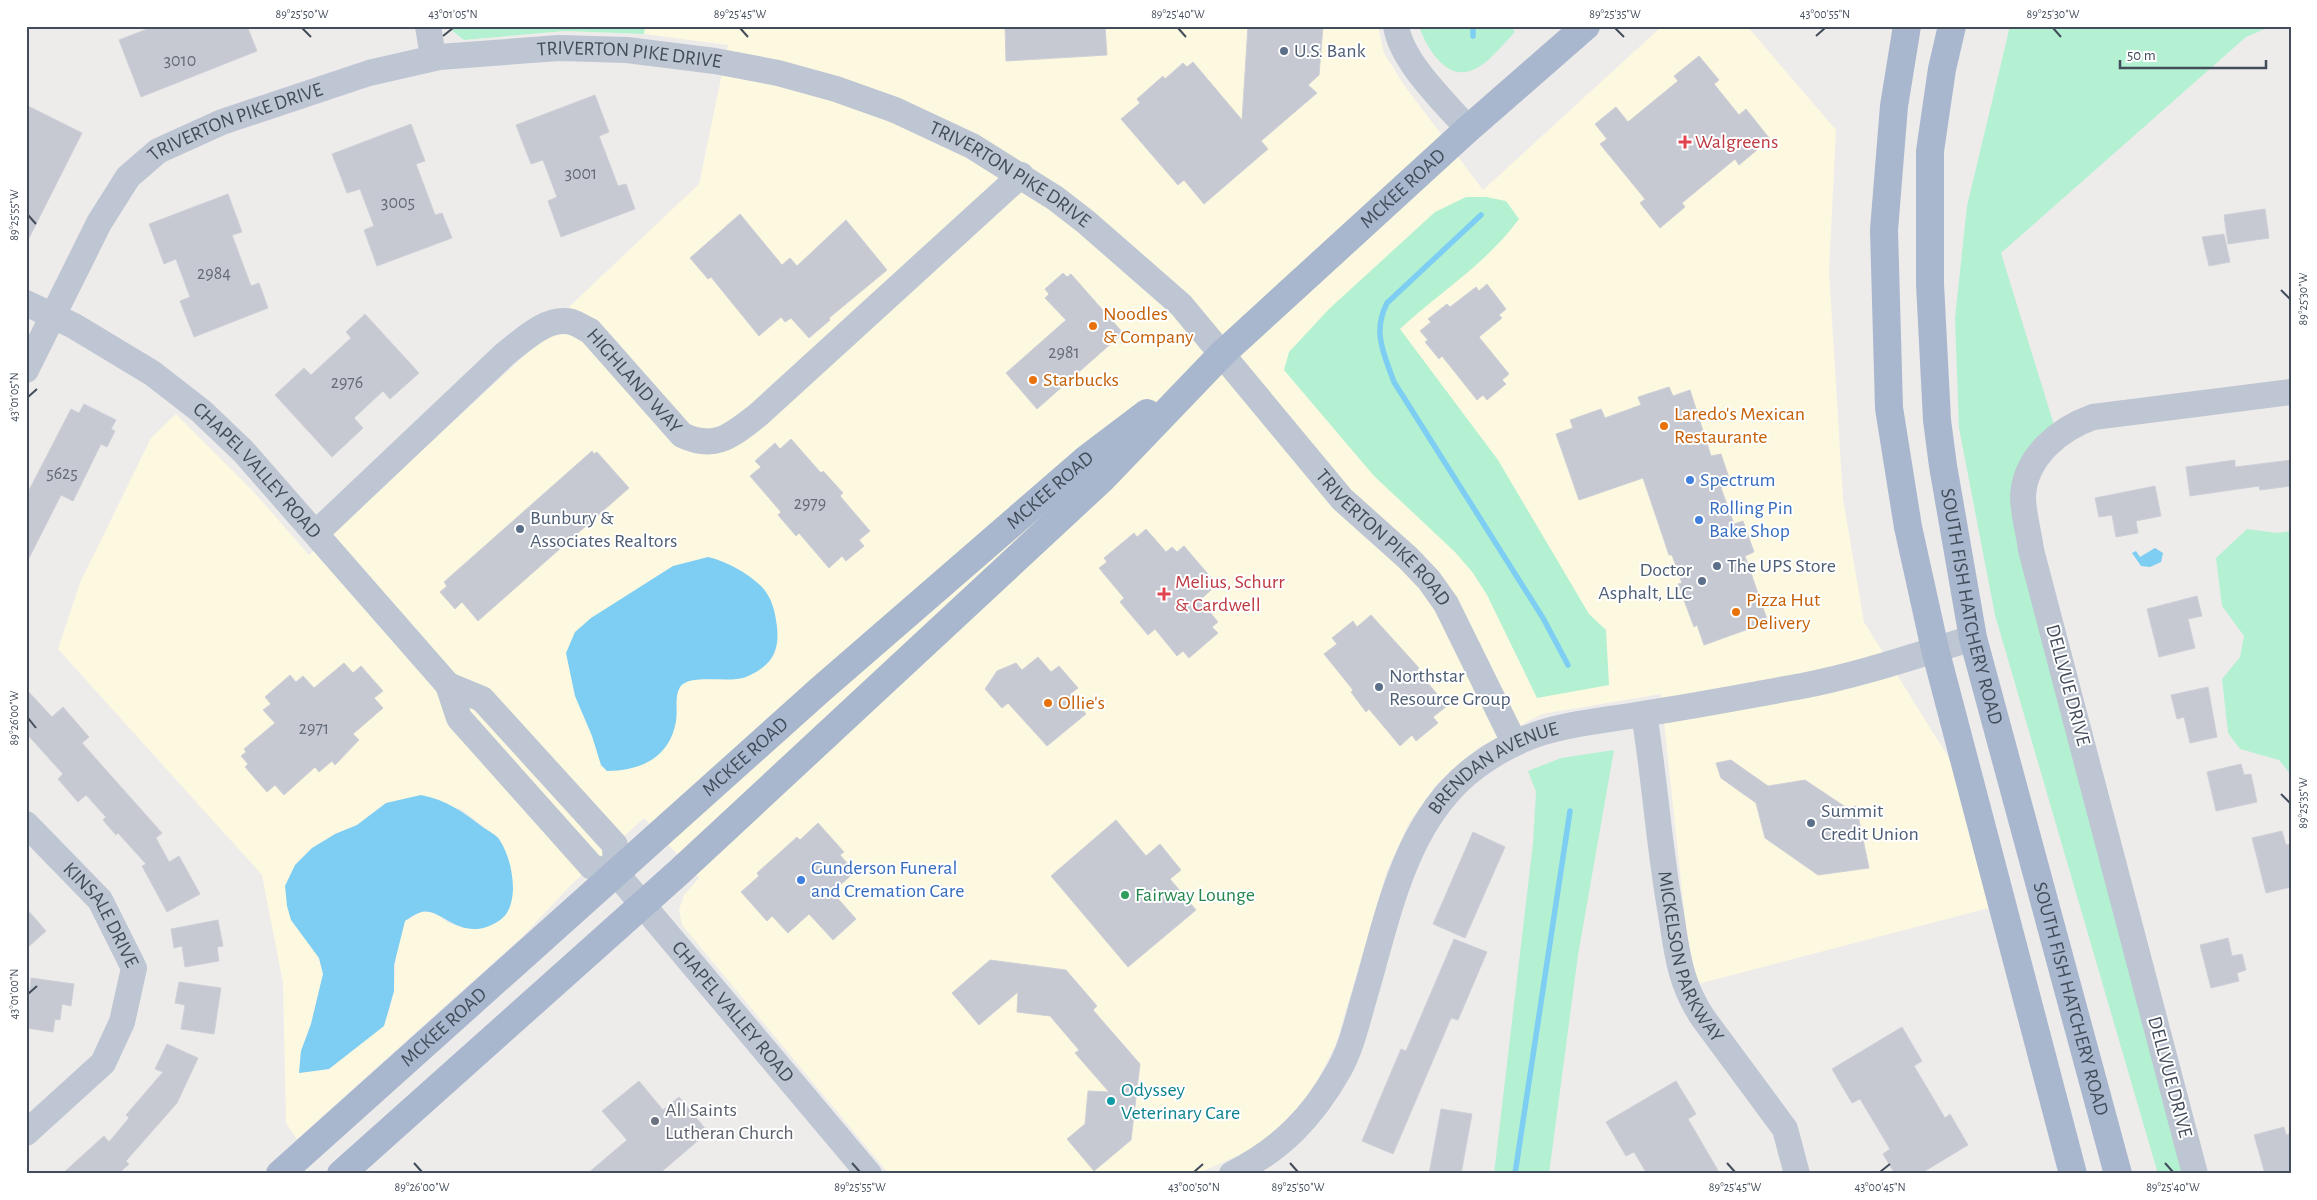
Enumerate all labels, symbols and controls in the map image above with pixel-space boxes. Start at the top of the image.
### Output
text: 89°25'50"W [276,8,329,20]
text: 43°01'05"N [428,8,478,20]
text: 89°25'45"W [714,8,766,20]
text: 89°25'40"W [1151,8,1205,20]
text: 89°25'35"W [1589,8,1641,20]
text: 43°00'55"N [1800,8,1850,20]
text: 89°25'30"W [2027,8,2080,20]
street label: TRIVERTON PIKE DRIVE [536,38,724,72]
scale bar [2120,38,2266,70]
place label: U.S. Bank [1294,41,1366,61]
marker: U.S. Bank [1278,45,1290,57]
text: 50 m [2127,48,2156,63]
house number: 3010 [164,52,196,70]
street label: TRIVERTON PIKE DRIVE [144,79,325,165]
street label: TRIVERTON PIKE DRIVE [926,117,1094,232]
place label: Walgreens [1695,132,1778,152]
marker: Walgreens [1679,136,1691,148]
street label: MCKEE ROAD [1356,145,1449,232]
house number: 3001 [565,165,597,183]
text: 89°25'55"W [8,189,20,241]
house number: 3005 [381,194,415,212]
house number: 2984 [197,265,231,283]
text: 89°25'30"W [2297,272,2309,325]
place label: Noodles & Company [1103,304,1194,347]
marker: Noodles & Company [1087,320,1099,332]
street label: HIGHLAND WAY [583,325,686,438]
house number: 2981 [1048,344,1080,362]
place label: Starbucks [1043,370,1119,390]
text: 43°01'05"N [8,372,20,422]
house number: 2976 [331,374,363,392]
marker: Starbucks [1027,374,1039,386]
street label: CHAPEL VALLEY ROAD [189,399,325,542]
place label: Laredo's Mexican Restaurante [1674,404,1805,447]
marker: Laredo's Mexican Restaurante [1658,420,1670,432]
street label: MCKEE ROAD [1003,447,1097,533]
house number: 5625 [46,465,78,483]
street label: TRIVERTON PIKE ROAD [1312,465,1454,610]
place label: Spectrum [1700,470,1775,490]
marker: Spectrum [1684,474,1696,486]
street label: SOUTH FISH HATCHERY ROAD [1937,487,2006,727]
house number: 2979 [794,495,826,513]
place label: Rolling Pin Bake Shop [1709,498,1793,541]
place label: Bunbury & Associates Realtors [530,508,677,551]
marker: Rolling Pin Bake Shop [1693,514,1705,526]
marker: Bunbury & Associates Realtors [514,523,526,535]
place label: The UPS Store [1727,556,1836,576]
place label: Doctor Asphalt, LLC [1598,560,1693,603]
marker: The UPS Store [1711,560,1723,572]
place label: Melius, Schurr & Cardwell [1175,572,1285,615]
marker: Doctor Asphalt, LLC [1696,575,1708,587]
marker: Melius, Schurr & Cardwell [1157,587,1171,601]
place label: Pizza Hut Delivery [1746,590,1821,633]
marker: Pizza Hut Delivery [1730,606,1742,618]
street label: DELLVUE DRIVE [2042,622,2094,748]
place label: Northstar Resource Group [1389,666,1511,709]
marker: Northstar Resource Group [1373,681,1385,693]
text: 89°26'00"W [8,690,20,745]
place label: Ollie's [1058,693,1105,713]
marker: Ollie's [1042,697,1054,709]
street label: MCKEE ROAD [699,713,792,800]
street label: BRENDAN AVENUE [1424,718,1561,818]
house number: 2971 [299,720,329,738]
text: 89°25'35"W [2297,777,2309,829]
place label: Summit Credit Union [1821,801,1919,844]
marker: Summit Credit Union [1805,817,1817,829]
street label: KINSALE DRIVE [59,858,142,971]
place label: Gunderson Funeral and Cremation Care [811,858,964,901]
street label: MICKELSON PARKWAY [1654,870,1728,1047]
marker: Gunderson Funeral and Cremation Care [795,874,807,886]
street label: SOUTH FISH HATCHERY ROAD [2029,880,2112,1118]
place label: Fairway Lounge [1135,885,1255,905]
marker: Fairway Lounge [1119,889,1131,901]
street label: CHAPEL VALLEY ROAD [668,937,798,1086]
text: 43°01'00"N [8,969,20,1019]
street label: MCKEE ROAD [397,984,491,1070]
street label: DELLVUE DRIVE [2144,1014,2196,1140]
place label: Odyssey Veterinary Care [1121,1080,1240,1123]
marker: Odyssey Veterinary Care [1105,1095,1117,1107]
place label: All Saints Lutheran Church [665,1100,794,1143]
marker: All Saints Lutheran Church [649,1115,661,1127]
text: 89°26'00"W [395,1181,450,1193]
text: 89°25'55"W [834,1181,886,1193]
text: 43°00'50"N [1168,1181,1220,1193]
text: 89°25'50"W [1272,1181,1325,1193]
text: 89°25'45"W [1709,1181,1761,1193]
text: 43°00'45"N [1854,1181,1906,1193]
text: 89°25'40"W [2146,1181,2200,1193]

